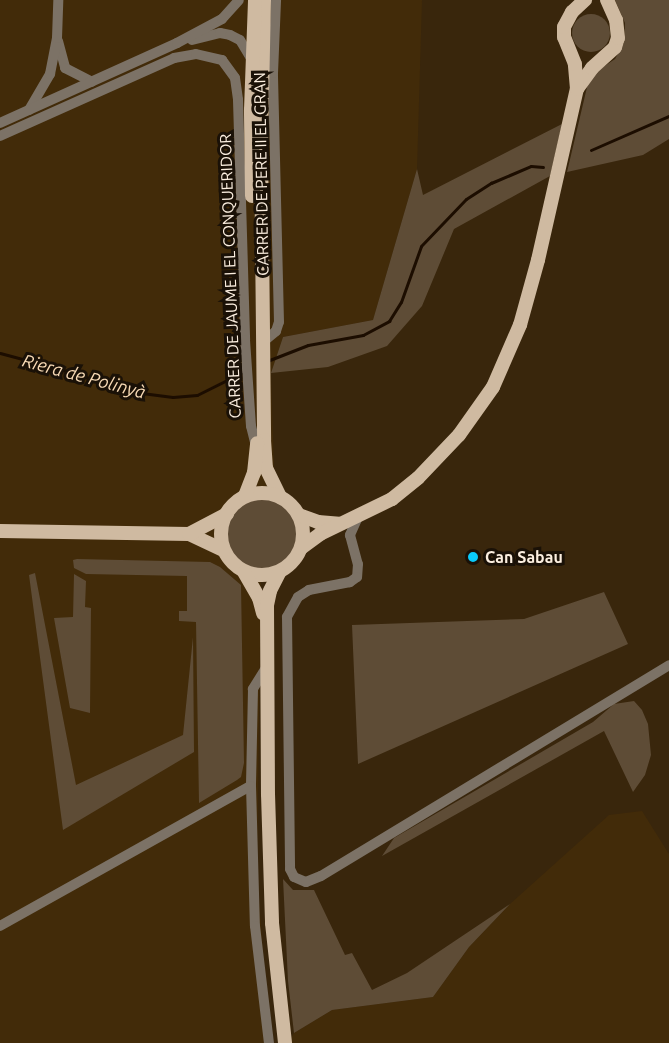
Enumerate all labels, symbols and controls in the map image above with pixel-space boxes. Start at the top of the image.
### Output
street label: CARRER DE PERE II EL GRAN [250,72,272,276]
street label: CARRER DE JAUME I EL CONQUERIDOR [215,133,245,419]
water label: Riera de Polinyà [20,349,148,403]
place label: Can Sabau [485,547,563,567]
marker: Can Sabau [466,550,480,564]

